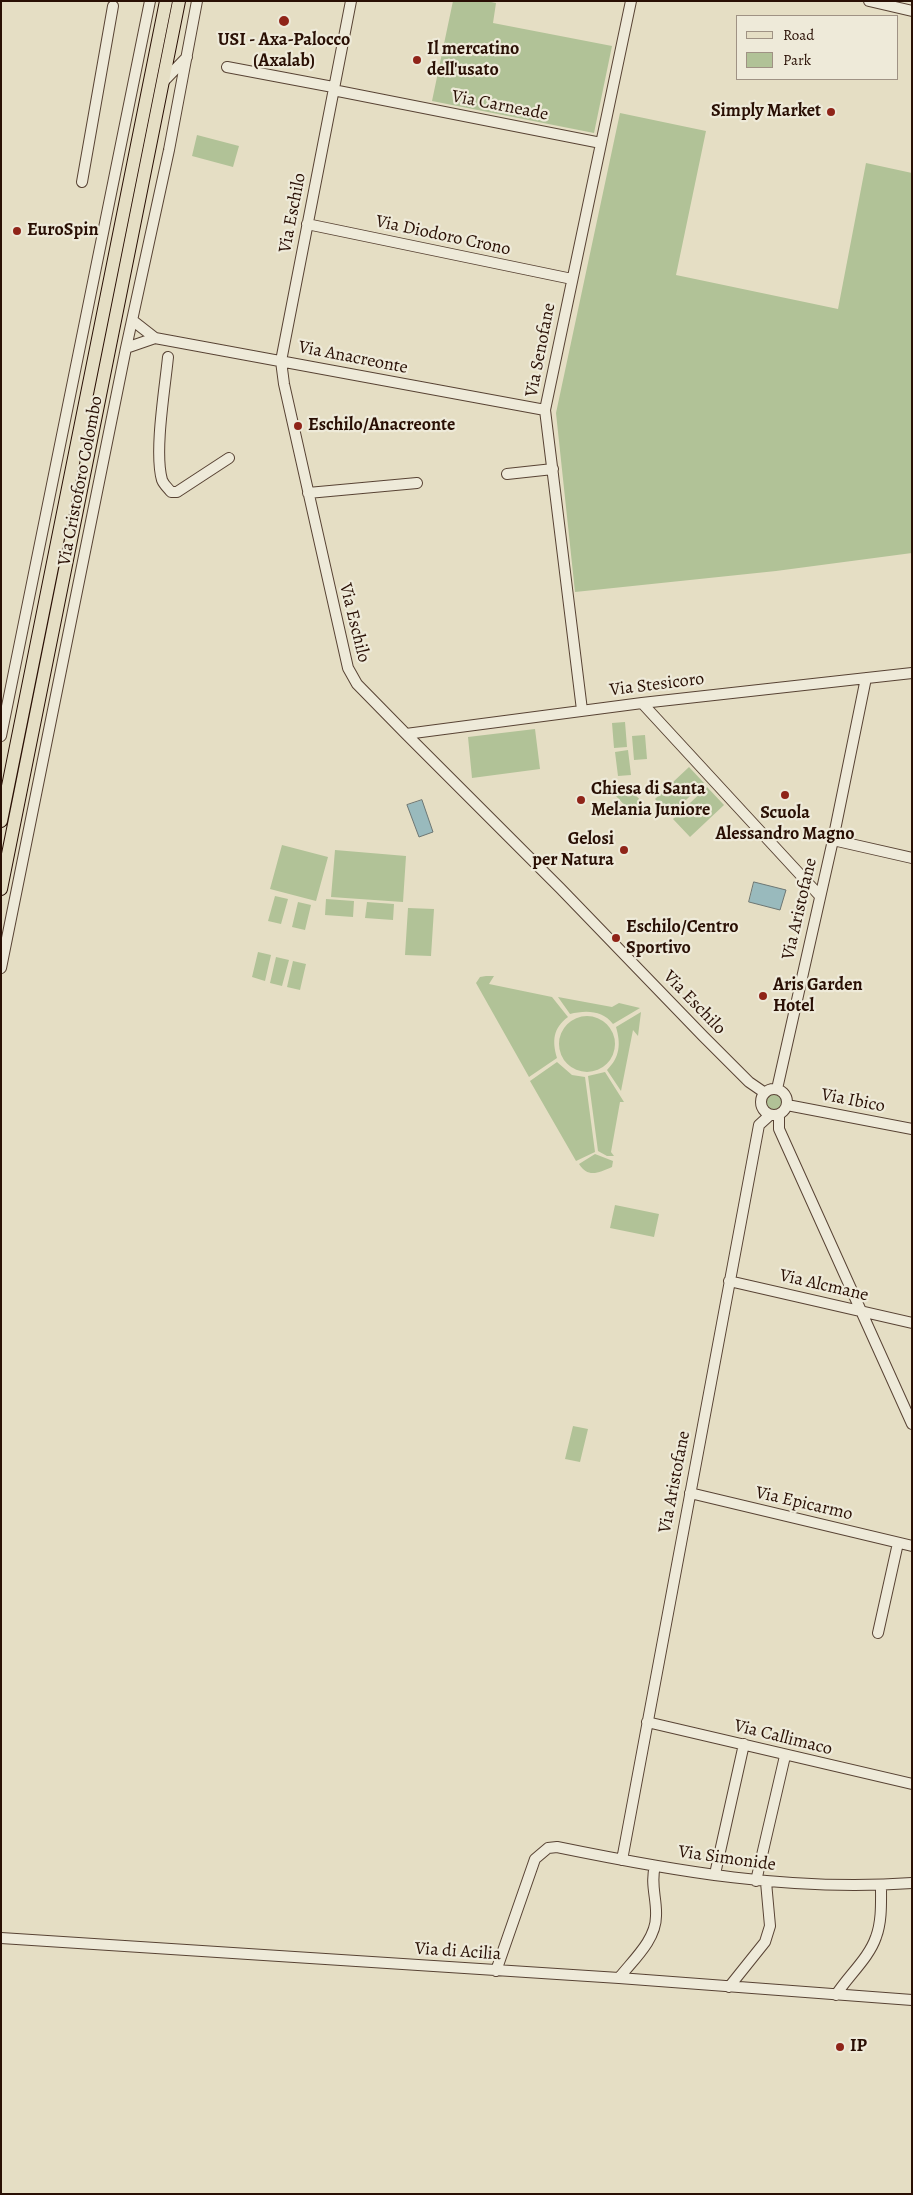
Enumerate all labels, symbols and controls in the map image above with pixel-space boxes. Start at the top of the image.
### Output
marker: USI - Axa-Palocco (Axalab) [277,14,291,28]
legend [736,15,898,80]
text: Road [783,25,814,45]
place label: USI - Axa-Palocco (Axalab) [218,30,350,72]
place label: Il mercatino dell'usato [427,39,519,82]
text: Park [783,50,811,70]
marker: Il mercatino dell'usato [411,54,423,66]
street label: Via Carneade [450,86,550,126]
place label: Simply Market [711,101,821,123]
marker: Simply Market [825,106,837,118]
street label: Via Eschilo [275,171,311,255]
street label: Via Diodoro Crono [374,211,512,261]
place label: EuroSpin [27,220,99,242]
marker: EuroSpin [11,225,23,237]
street label: Via Senofane [521,301,561,399]
street label: Via Anacreonte [296,337,410,379]
street label: Via Cristoforo Colombo [54,394,108,568]
place label: Eschilo/Anacreonte [308,415,455,437]
marker: Eschilo/Anacreonte [292,420,304,432]
street label: Via Eschilo [334,581,374,665]
street label: Via Stesicoro [608,668,706,702]
place label: Chiesa di Santa Melania Juniore [591,779,710,822]
marker: Scuola Alessandro Magno [779,789,791,801]
marker: Chiesa di Santa Melania Juniore [575,794,587,806]
place label: Scuola Alessandro Magno [715,803,855,846]
place label: Gelosi per Natura [532,829,614,872]
marker: Gelosi per Natura [618,844,630,856]
street label: Via Aristofane [778,856,822,962]
place label: Eschilo/Centro Sportivo [626,917,738,960]
marker: Eschilo/Centro Sportivo [610,932,622,944]
street label: Via Eschilo [658,966,730,1040]
place label: Aris Garden Hotel [773,975,863,1018]
marker: Aris Garden Hotel [757,990,769,1002]
street label: Via Ibico [819,1084,887,1118]
street label: Via Alcmane [777,1265,871,1307]
street label: Via Aristofane [655,1429,695,1535]
street label: Via Epicarmo [753,1482,855,1526]
street label: Via Callimaco [732,1715,834,1761]
street label: Via Simonide [677,1841,777,1877]
street label: Via di Acilia [414,1938,502,1966]
place label: IP [850,2036,867,2058]
marker: IP [834,2041,846,2053]

